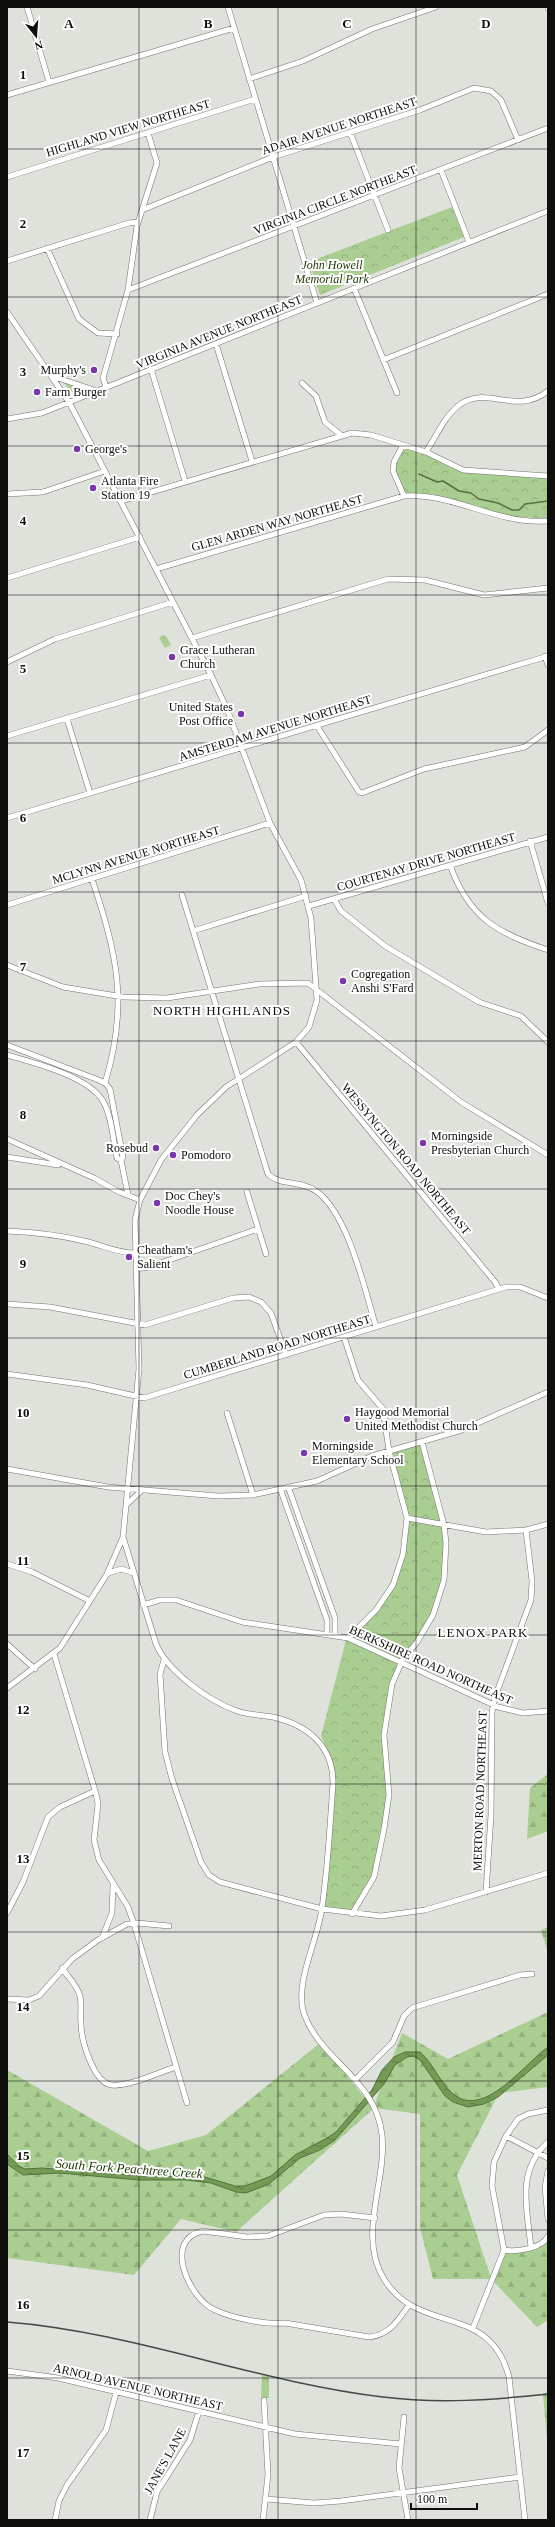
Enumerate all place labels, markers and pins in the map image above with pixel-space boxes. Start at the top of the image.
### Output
place label: Murphy's [41,363,86,377]
marker: Murphy's [89,365,99,375]
place label: Farm Burger [45,385,106,399]
marker: Farm Burger [32,387,42,397]
place label: George's [85,442,127,456]
marker: George's [72,444,82,454]
place label: Atlanta Fire Station 19 [101,474,159,502]
marker: Atlanta Fire Station 19 [88,483,98,493]
place label: Grace Lutheran Church [180,643,255,671]
marker: Grace Lutheran Church [167,652,177,662]
place label: United States Post Office [169,700,233,728]
marker: United States Post Office [236,709,246,719]
place label: Cogregation Anshi S'Fard [351,967,414,995]
marker: Cogregation Anshi S'Fard [338,976,348,986]
place label: Morningside Presbyterian Church [431,1129,529,1157]
marker: Morningside Presbyterian Church [418,1138,428,1148]
place label: Rosebud [106,1141,148,1155]
marker: Rosebud [151,1143,161,1153]
place label: Pomodoro [181,1148,231,1162]
marker: Pomodoro [168,1150,178,1160]
place label: Doc Chey's Noodle House [165,1189,234,1217]
marker: Doc Chey's Noodle House [152,1198,162,1208]
place label: Cheatham's Salient [137,1243,193,1271]
marker: Cheatham's Salient [124,1252,134,1262]
place label: Haygood Memorial United Methodist Church [355,1405,478,1433]
marker: Haygood Memorial United Methodist Church [342,1414,352,1424]
place label: Morningside Elementary School [312,1439,404,1467]
marker: Morningside Elementary School [299,1448,309,1458]

